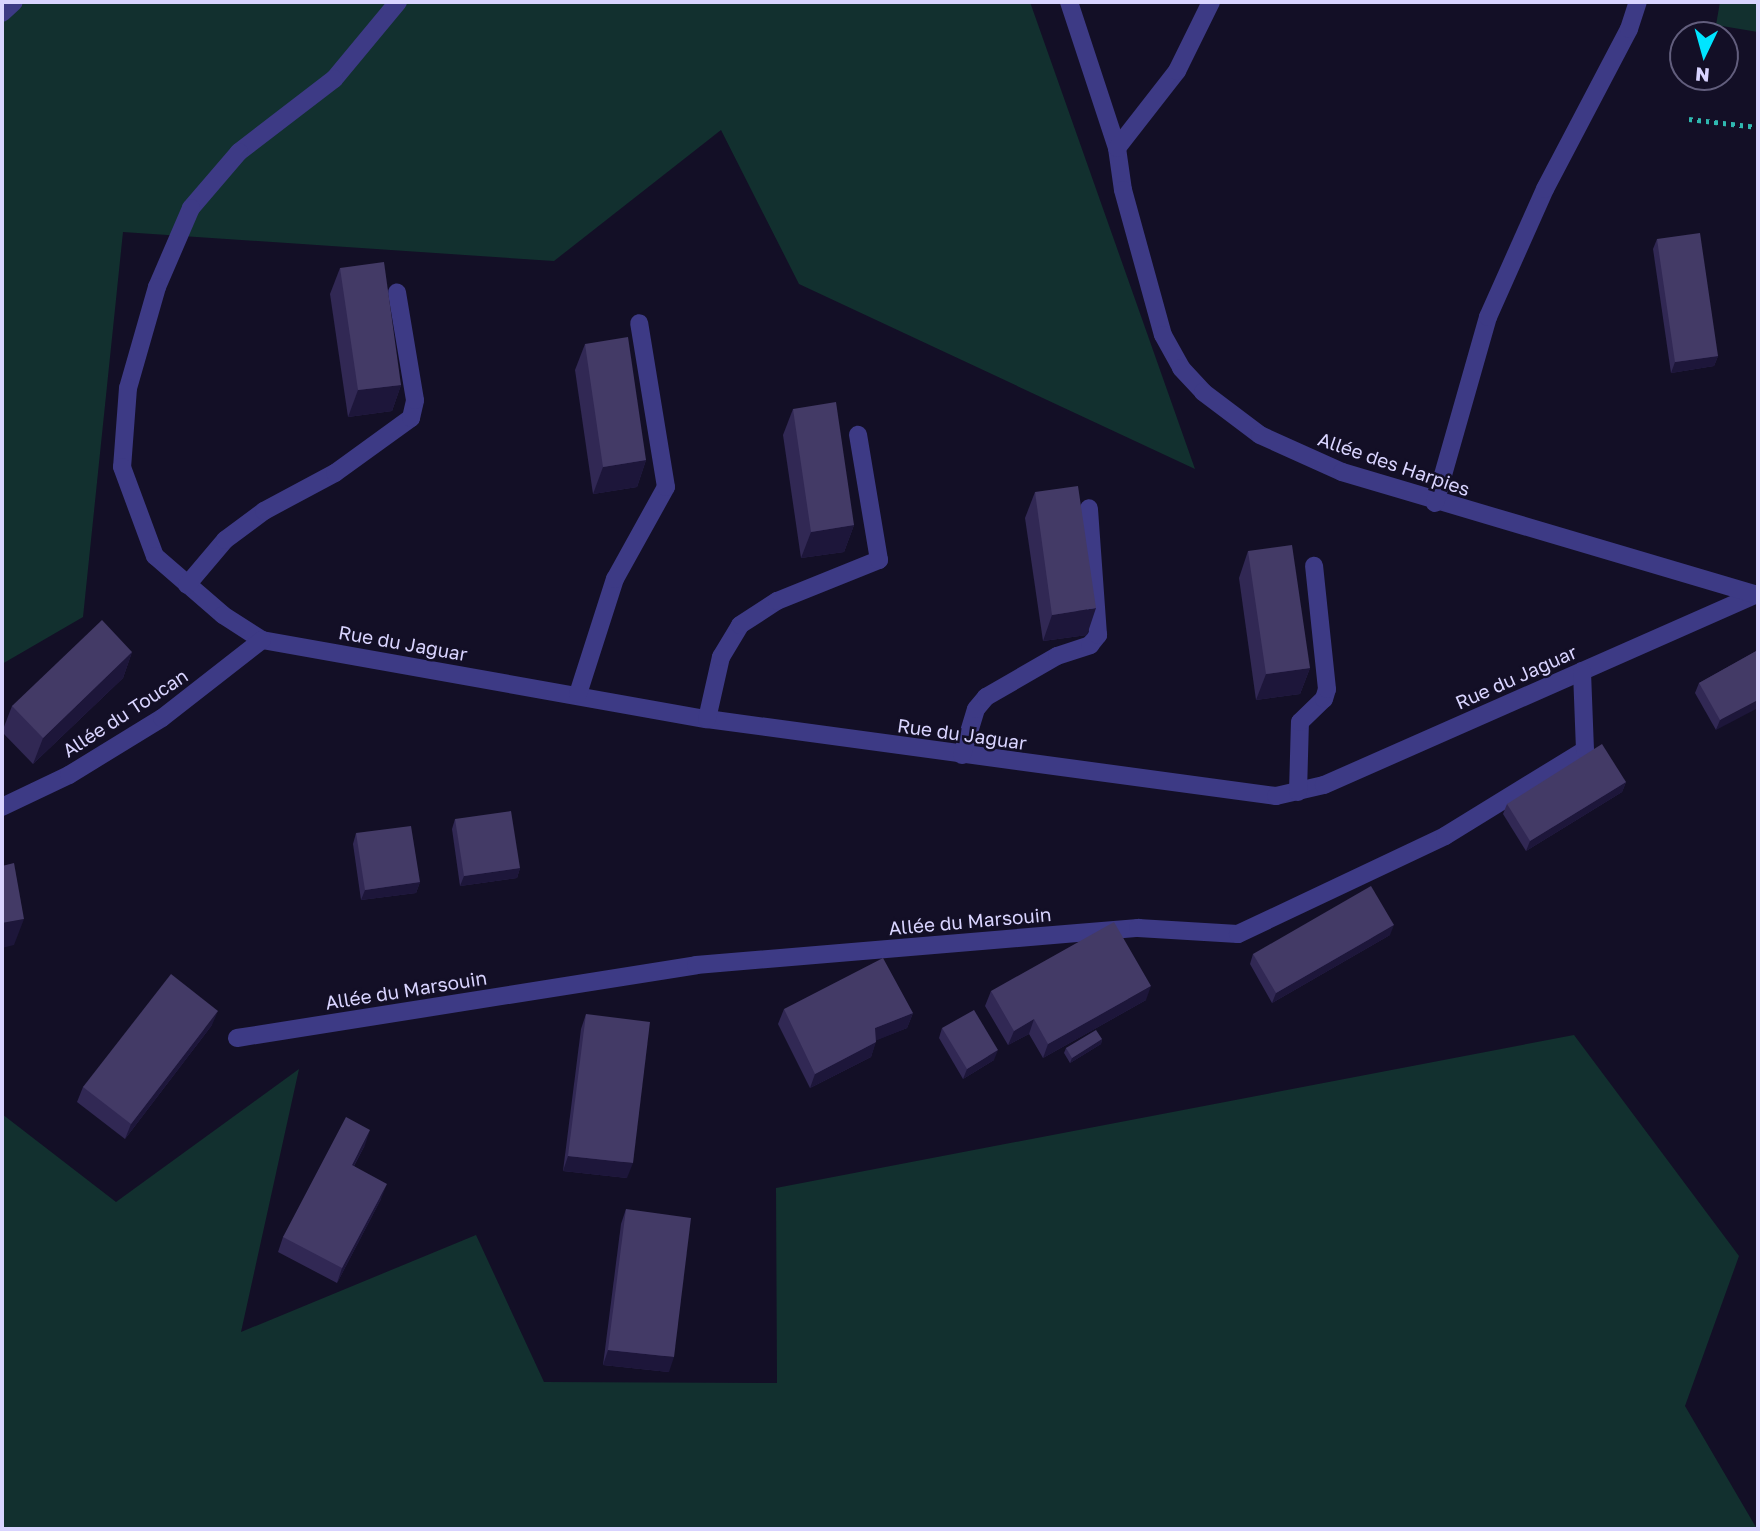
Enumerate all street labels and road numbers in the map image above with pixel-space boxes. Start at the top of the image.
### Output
street label: Allée des Harpies [1315,427,1473,501]
street label: Rue du Jaguar [337,620,469,666]
street label: Rue du Jaguar [1452,640,1580,714]
street label: Allée du Toucan [58,664,192,762]
street label: Rue du Jaguar [896,714,1028,754]
street label: Allée du Marsouin [888,903,1052,939]
street label: Allée du Marsouin [324,966,488,1014]

